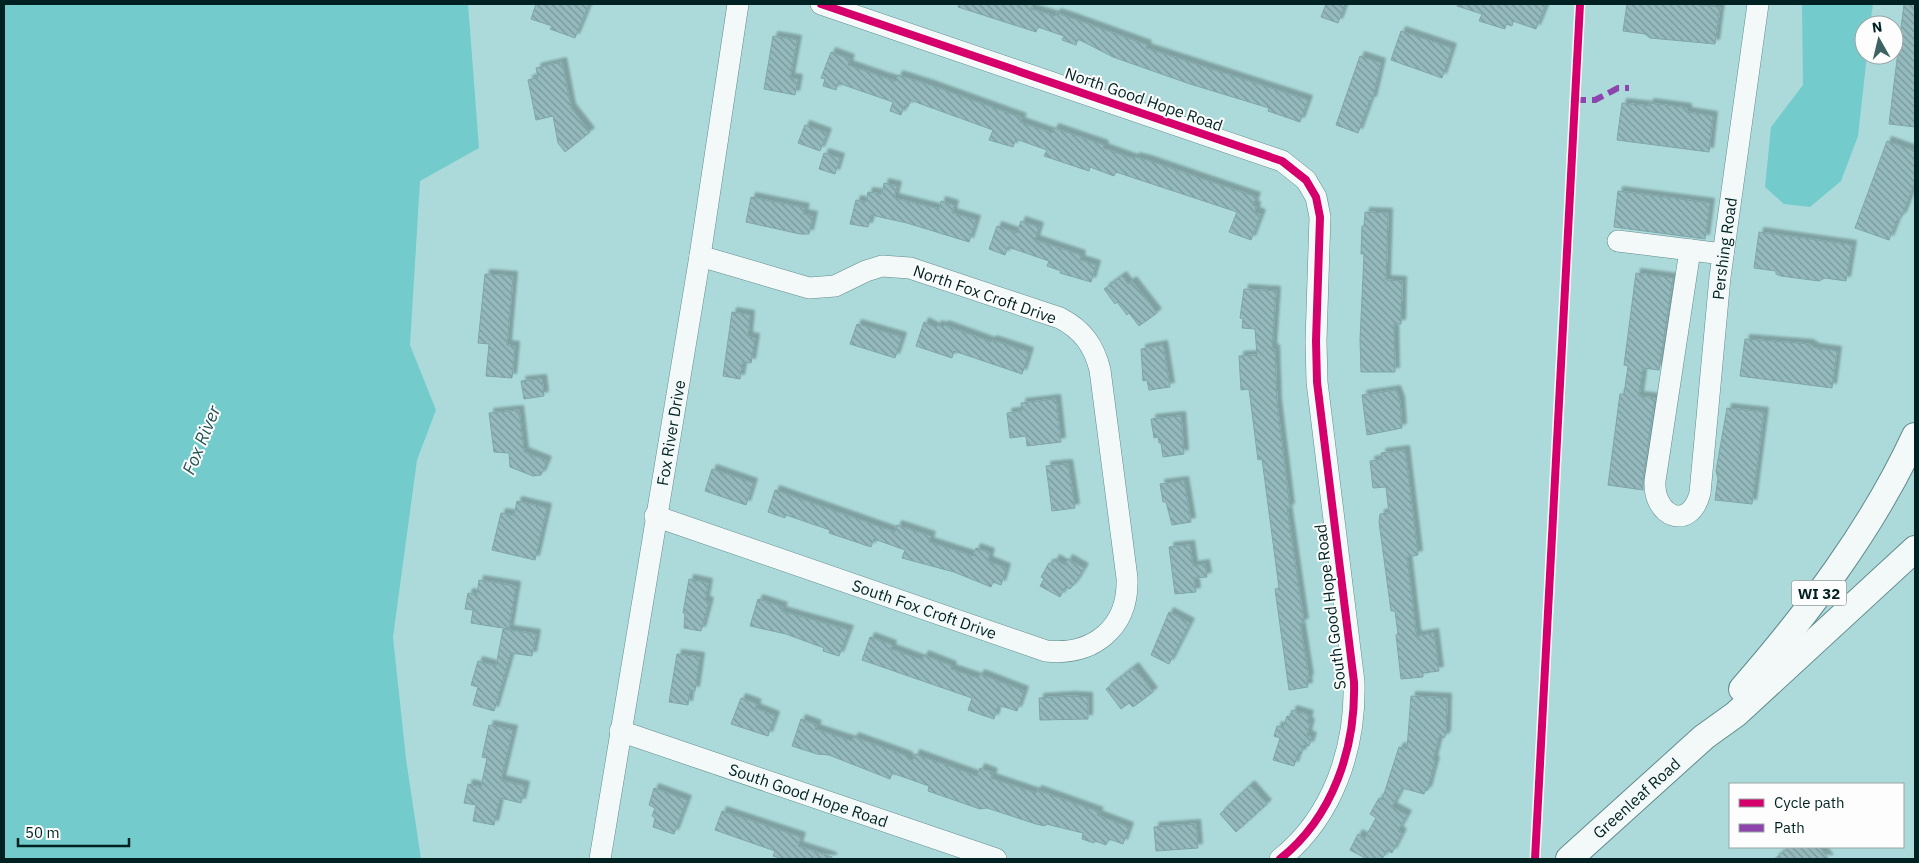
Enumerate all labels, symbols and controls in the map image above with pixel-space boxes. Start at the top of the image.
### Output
north arrow [1854,15,1904,65]
text: N [1871,18,1883,37]
street label: North Good Hope Road [1062,63,1226,135]
street label: Pershing Road [1708,196,1741,301]
street label: North Fox Croft Drive [911,260,1059,328]
street label: Fox River Drive [652,378,689,487]
water label: Fox River [177,402,225,478]
street label: South Good Hope Road [1310,523,1350,691]
street label: South Fox Croft Drive [850,575,999,643]
road number: WI 32 [1792,580,1846,606]
street label: Greenleaf Road [1589,753,1684,843]
street label: South Good Hope Road [726,759,891,831]
legend [1729,783,1904,848]
text: Cycle path [1774,793,1845,812]
scale bar [18,816,129,848]
text: Path [1774,818,1805,837]
text: 50 m [25,823,60,842]

